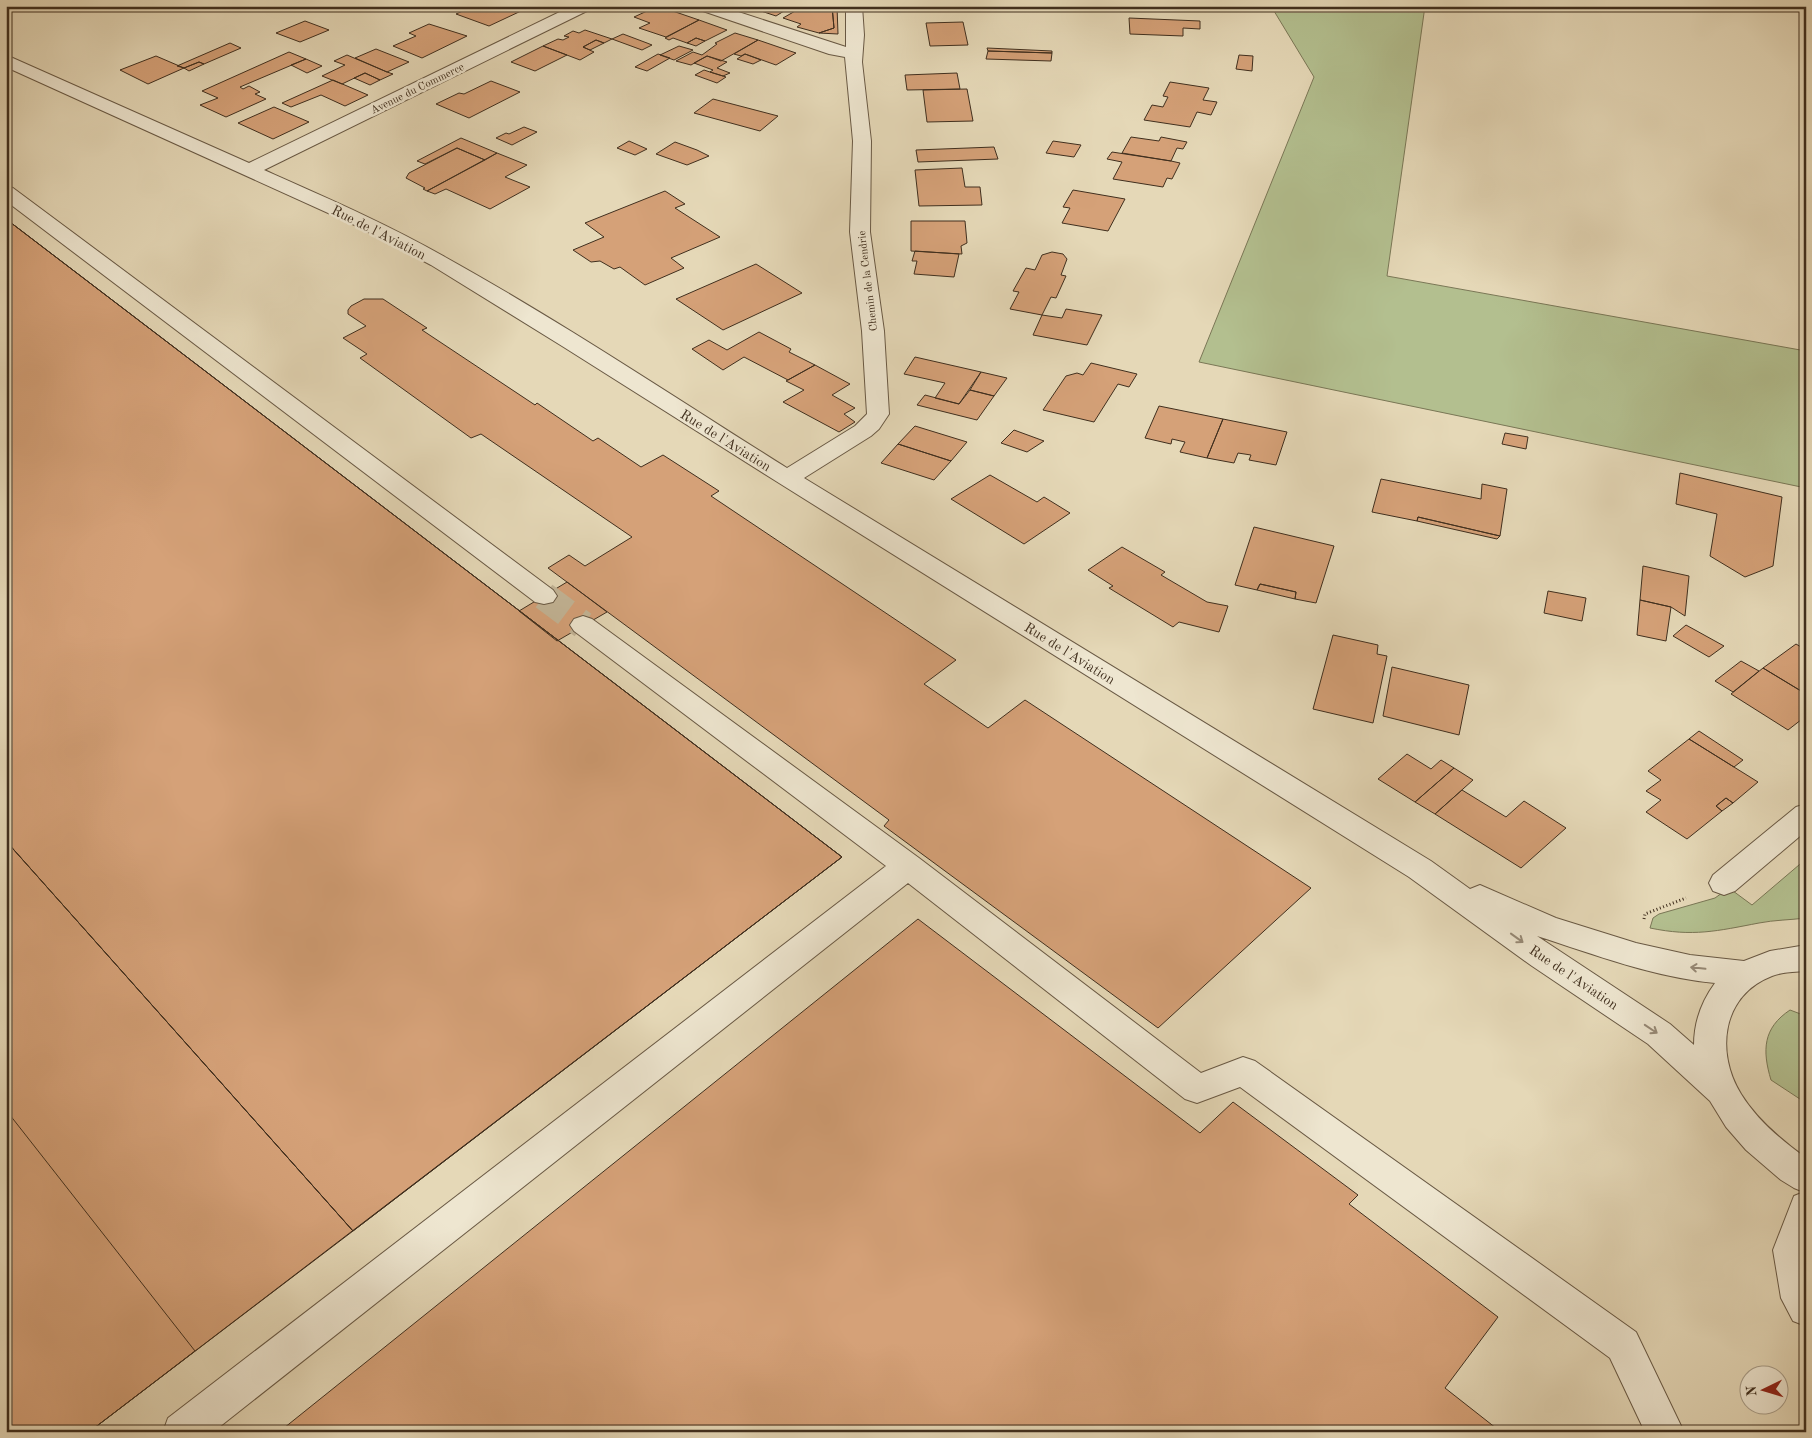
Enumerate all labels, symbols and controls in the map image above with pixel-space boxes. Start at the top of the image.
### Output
street label: Avenue du Commerce [369,62,466,117]
street label: Rue de l'Aviation [329,203,428,263]
street label: Chemin de la Cendrie [857,230,880,332]
street label: Rue de l'Aviation [678,407,774,475]
street label: Rue de l'Aviation [1022,620,1118,688]
one-way arrow [1509,933,1523,943]
street label: Rue de l'Aviation [1527,943,1621,1013]
one-way arrow [1690,963,1706,973]
one-way arrow [1644,1024,1658,1034]
north arrow [1740,1366,1790,1416]
text: N [1745,1385,1759,1397]

